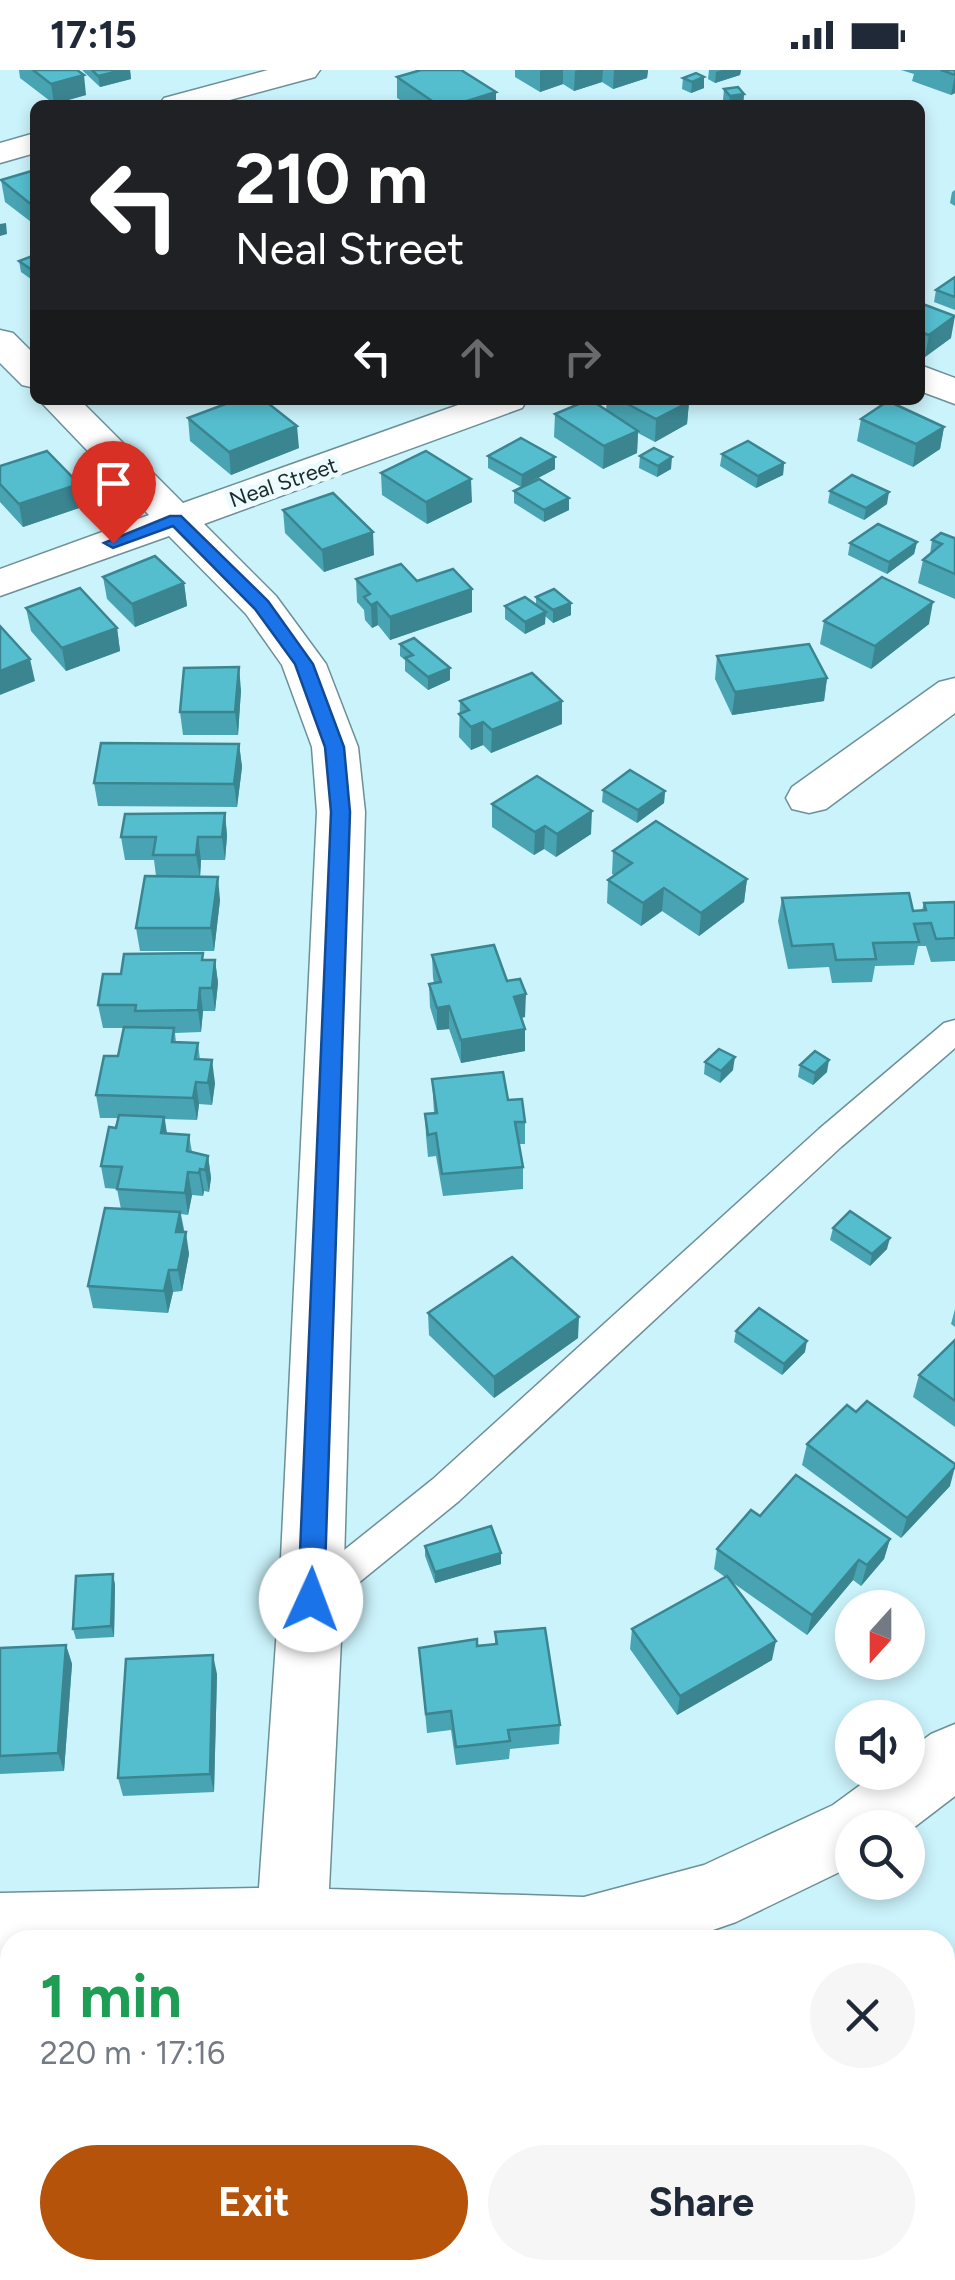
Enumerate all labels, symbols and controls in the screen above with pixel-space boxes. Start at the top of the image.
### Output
text: 17:15 [50,12,137,58]
text: 210 m [235,136,428,221]
icon: left [70,140,200,270]
text: Neal Street [235,221,464,275]
icon: left [345,330,400,385]
icon: ahead [450,330,505,385]
icon: right [555,330,610,385]
pin [71,441,156,544]
street label: Neal Street [226,451,341,513]
icon: arrive [86,456,141,511]
position arrow [259,1548,363,1652]
north arrow [835,1590,925,1680]
map controls [835,1590,925,1900]
button: sound [835,1700,925,1790]
button: search [835,1810,925,1900]
text: 1 min [40,1960,182,2032]
button: close [810,1963,915,2068]
text: 220 m · 17:16 [40,2034,225,2072]
button: Exit [40,2145,468,2260]
button: Share [488,2145,915,2260]

